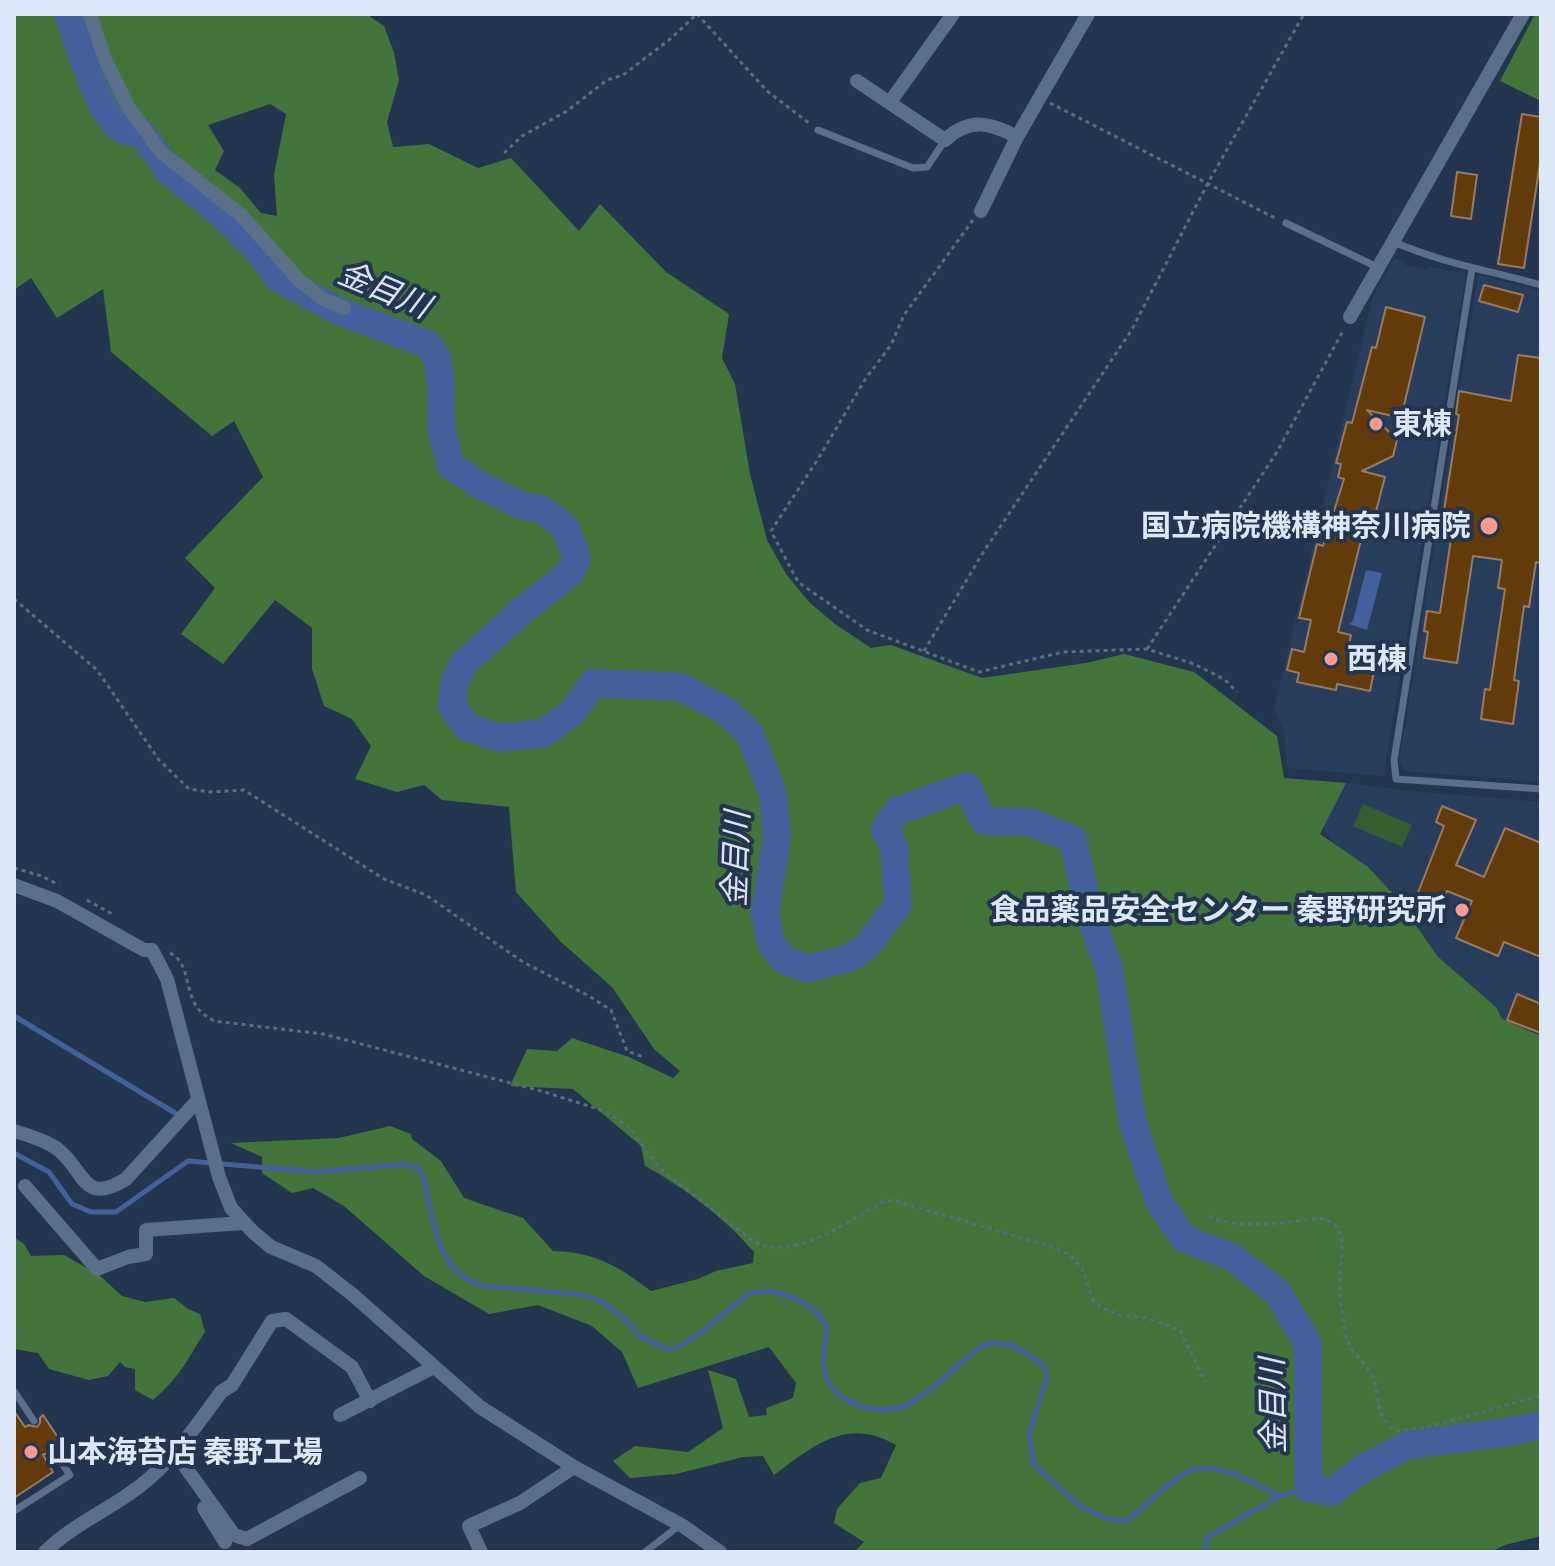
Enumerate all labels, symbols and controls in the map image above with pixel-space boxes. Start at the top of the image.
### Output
water label: 金目川 [332,254,436,326]
place label: 東棟 [1392,406,1452,442]
marker: 東棟 [1367,415,1385,433]
place label: 国立病院機構神奈川病院 [1141,508,1471,544]
marker: 国立病院機構神奈川病院 [1478,515,1500,537]
place label: 西棟 [1347,641,1407,677]
marker: 西棟 [1322,650,1340,668]
water label: 金目川 [715,810,757,908]
place label: 食品薬品安全センター 秦野研究所 [990,892,1446,928]
marker: 食品薬品安全センター 秦野研究所 [1453,901,1471,919]
water label: 金目川 [1253,1358,1293,1454]
place label: 山本海苔店 秦野工場 [47,1434,323,1470]
marker: 山本海苔店 秦野工場 [22,1443,40,1461]

